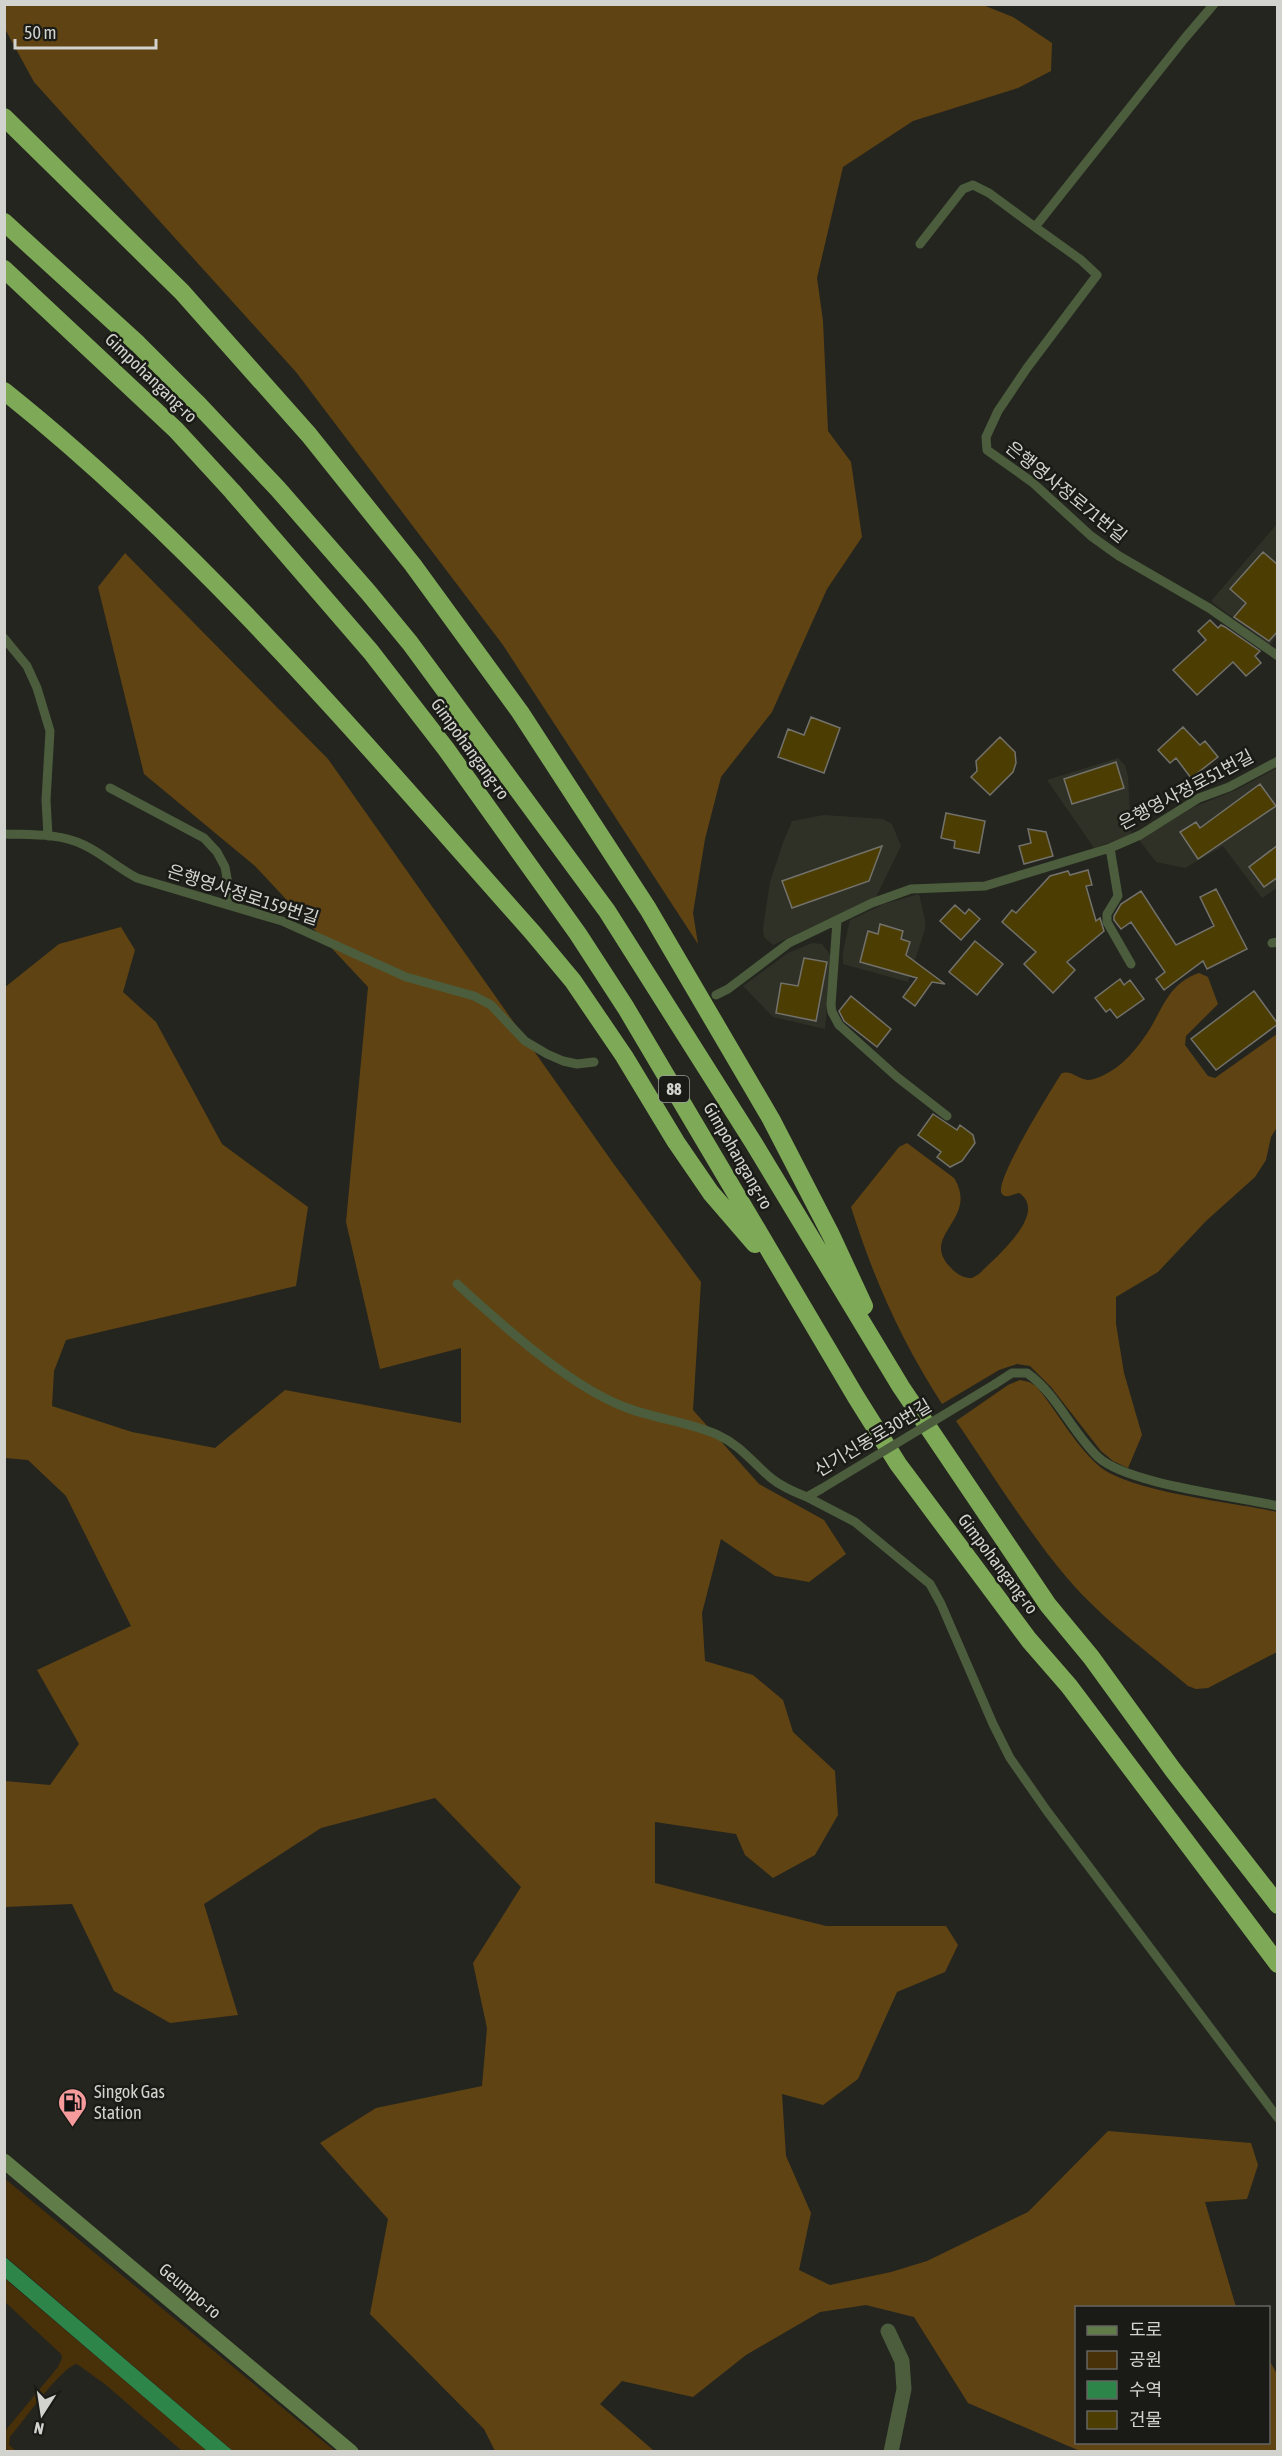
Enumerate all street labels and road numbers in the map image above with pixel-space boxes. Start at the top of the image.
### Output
street label: Gimpohangang-ro [101,328,202,427]
street label: 은행영사정로71번길 [1002,436,1131,547]
street label: Gimpohangang-ro [427,694,514,803]
street label: 은행영사정로51번길 [1115,745,1257,834]
street label: 은행영사정로159번길 [165,860,321,929]
road number: 88 [659,1076,689,1102]
street label: Gimpohangang-ro [699,1099,778,1213]
street label: 신기신동로30번길 [810,1394,935,1481]
street label: Gimpohangang-ro [954,1509,1043,1618]
street label: Geumpo-ro [155,2259,226,2323]

